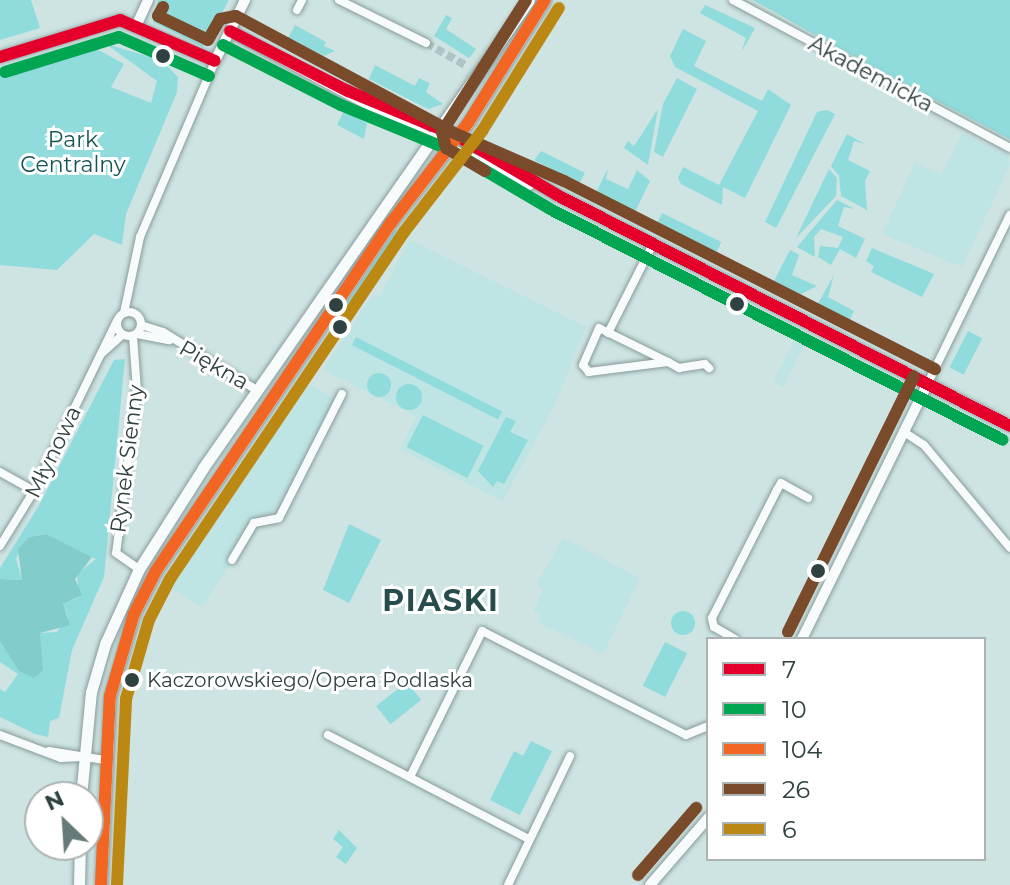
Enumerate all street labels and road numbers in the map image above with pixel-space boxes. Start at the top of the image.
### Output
street label: Akademicka [804,30,938,118]
street label: Piękna [175,335,253,395]
street label: Rynek Sienny [105,384,149,534]
street label: Młynowa [19,402,87,502]

